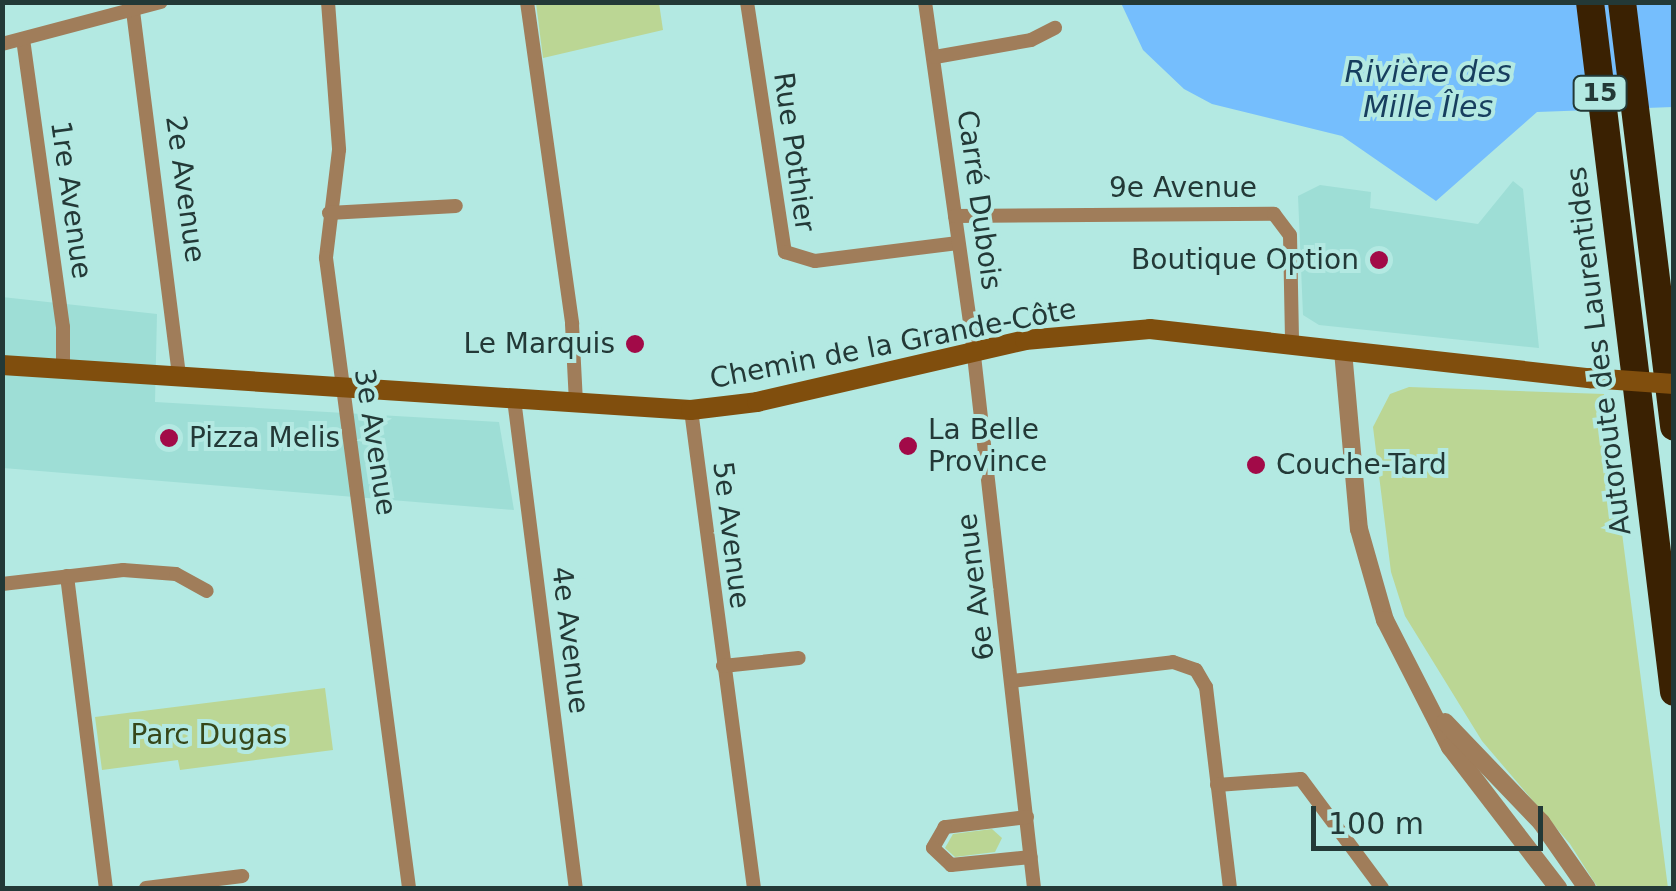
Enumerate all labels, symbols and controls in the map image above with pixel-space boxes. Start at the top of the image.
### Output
water label: Rivière des Mille Îles [1344,54,1512,124]
street label: Rue Pothier [766,70,822,234]
road number: 15 [1572,73,1628,113]
street label: Carré Dubois [950,108,1008,292]
street label: 2e Avenue [158,113,212,265]
street label: 1re Avenue [43,119,99,281]
street label: Autoroute des Laurentides [1560,165,1638,537]
street label: 9e Avenue [1109,171,1257,205]
place label: Boutique Option [1131,243,1359,277]
marker: Boutique Option [1368,249,1390,271]
street label: Chemin de la Grande-Côte [707,292,1079,396]
place label: Le Marquis [464,327,615,361]
marker: Le Marquis [624,333,646,355]
street label: 3e Avenue [347,366,403,518]
place label: La Belle Province [928,413,1047,479]
place label: Pizza Melis [189,421,340,455]
marker: Pizza Melis [158,427,180,449]
marker: La Belle Province [897,435,919,457]
place label: Couche-Tard [1276,448,1447,482]
marker: Couche-Tard [1245,454,1267,476]
street label: 5e Avenue [705,460,757,610]
street label: 6e Avenue [950,512,1002,662]
street label: 4e Avenue [544,565,596,715]
park label: Parc Dugas [131,718,287,752]
scale bar [1316,786,1548,848]
text: 100 m [1328,806,1424,841]

